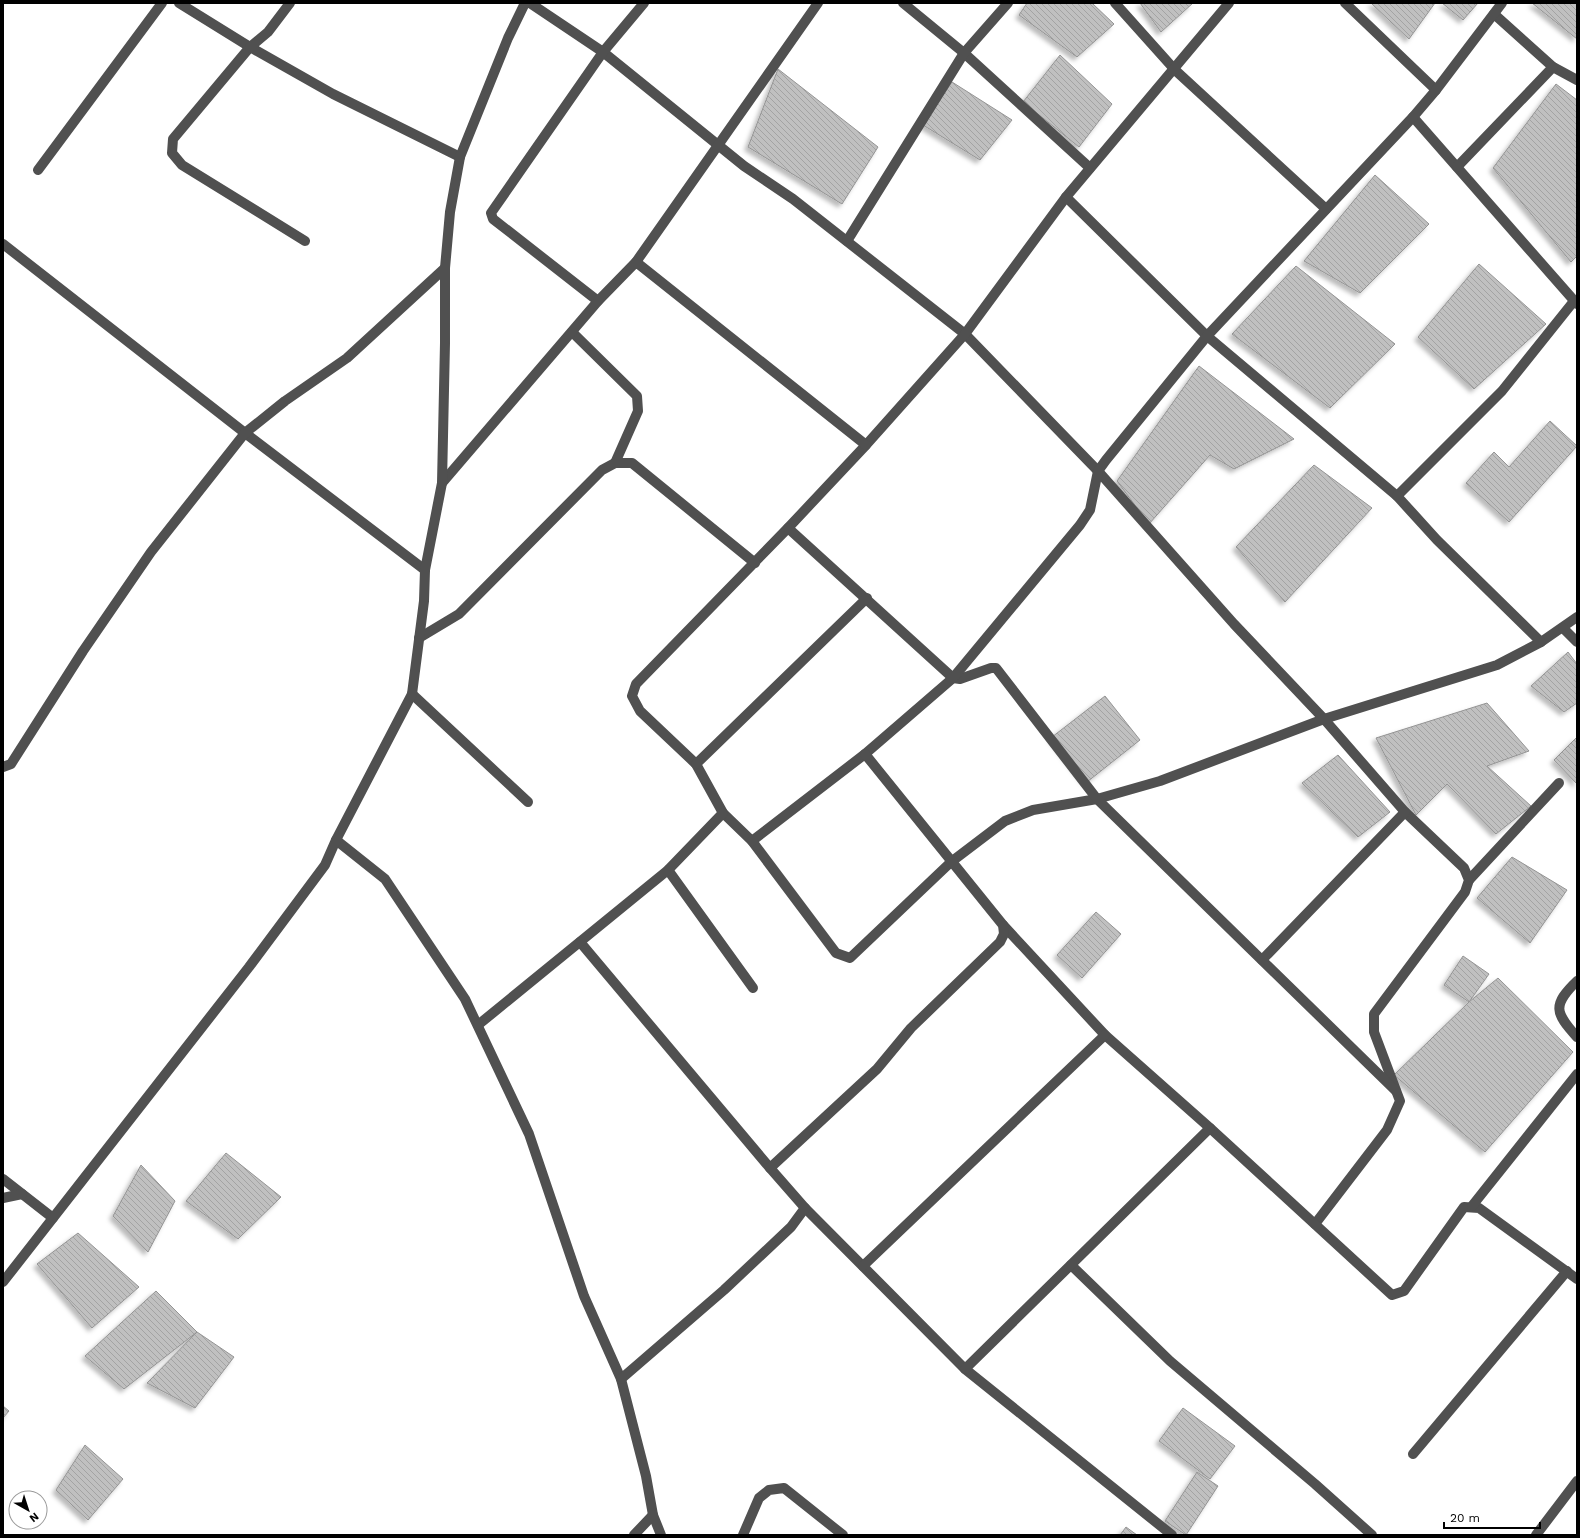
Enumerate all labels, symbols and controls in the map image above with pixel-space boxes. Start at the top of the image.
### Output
north arrow [8,1490,48,1530]
scale bar [1444,1504,1540,1530]
text: N [27,1510,41,1525]
text: 20 m [1450,1511,1480,1525]

